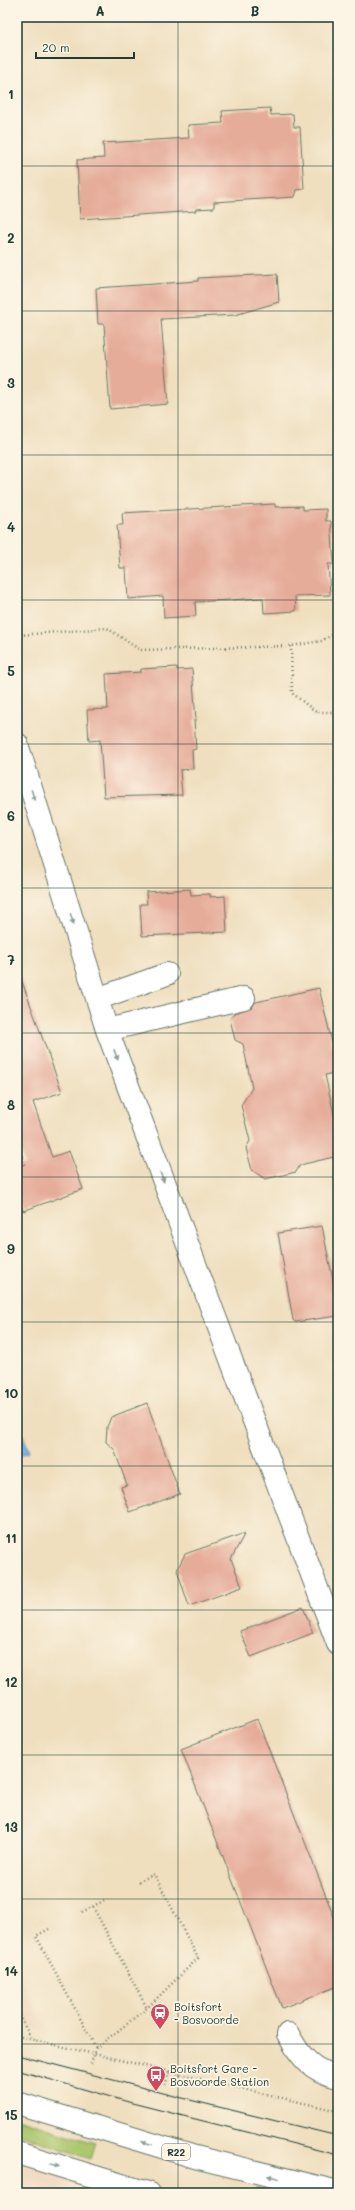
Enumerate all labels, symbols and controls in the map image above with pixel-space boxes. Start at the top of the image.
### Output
text: A [95,2,105,19]
text: B [251,2,260,19]
scale bar [36,34,134,60]
text: 20 m [42,39,70,55]
text: 1 [8,85,14,102]
text: 2 [7,229,15,246]
text: 3 [7,374,15,391]
text: 4 [7,518,15,535]
text: 5 [7,662,15,679]
one-way arrow [30,789,36,801]
text: 6 [7,807,15,824]
one-way arrow [69,913,75,925]
text: 7 [7,951,15,968]
one-way arrow [114,1050,120,1062]
text: 8 [7,1096,15,1113]
one-way arrow [160,1172,166,1184]
text: 9 [7,1240,15,1257]
text: 10 [4,1384,18,1401]
text: 11 [5,1529,17,1546]
text: 12 [4,1673,18,1690]
text: 13 [4,1818,18,1835]
text: 14 [4,1962,18,1979]
place label: Boitsfort - Bosvoorde [174,1999,239,2027]
station icon: Boitsfort - Bosvoorde [149,2002,171,2030]
place label: Boitsfort Gare - Bosvoorde Station [170,2061,269,2089]
bus stop icon: Boitsfort Gare - Bosvoorde Station [145,2064,167,2092]
text: 15 [4,2106,18,2123]
one-way arrow [141,2140,153,2146]
road number: R22 [162,2144,190,2160]
one-way arrow [49,2162,61,2168]
one-way arrow [267,2174,279,2180]

